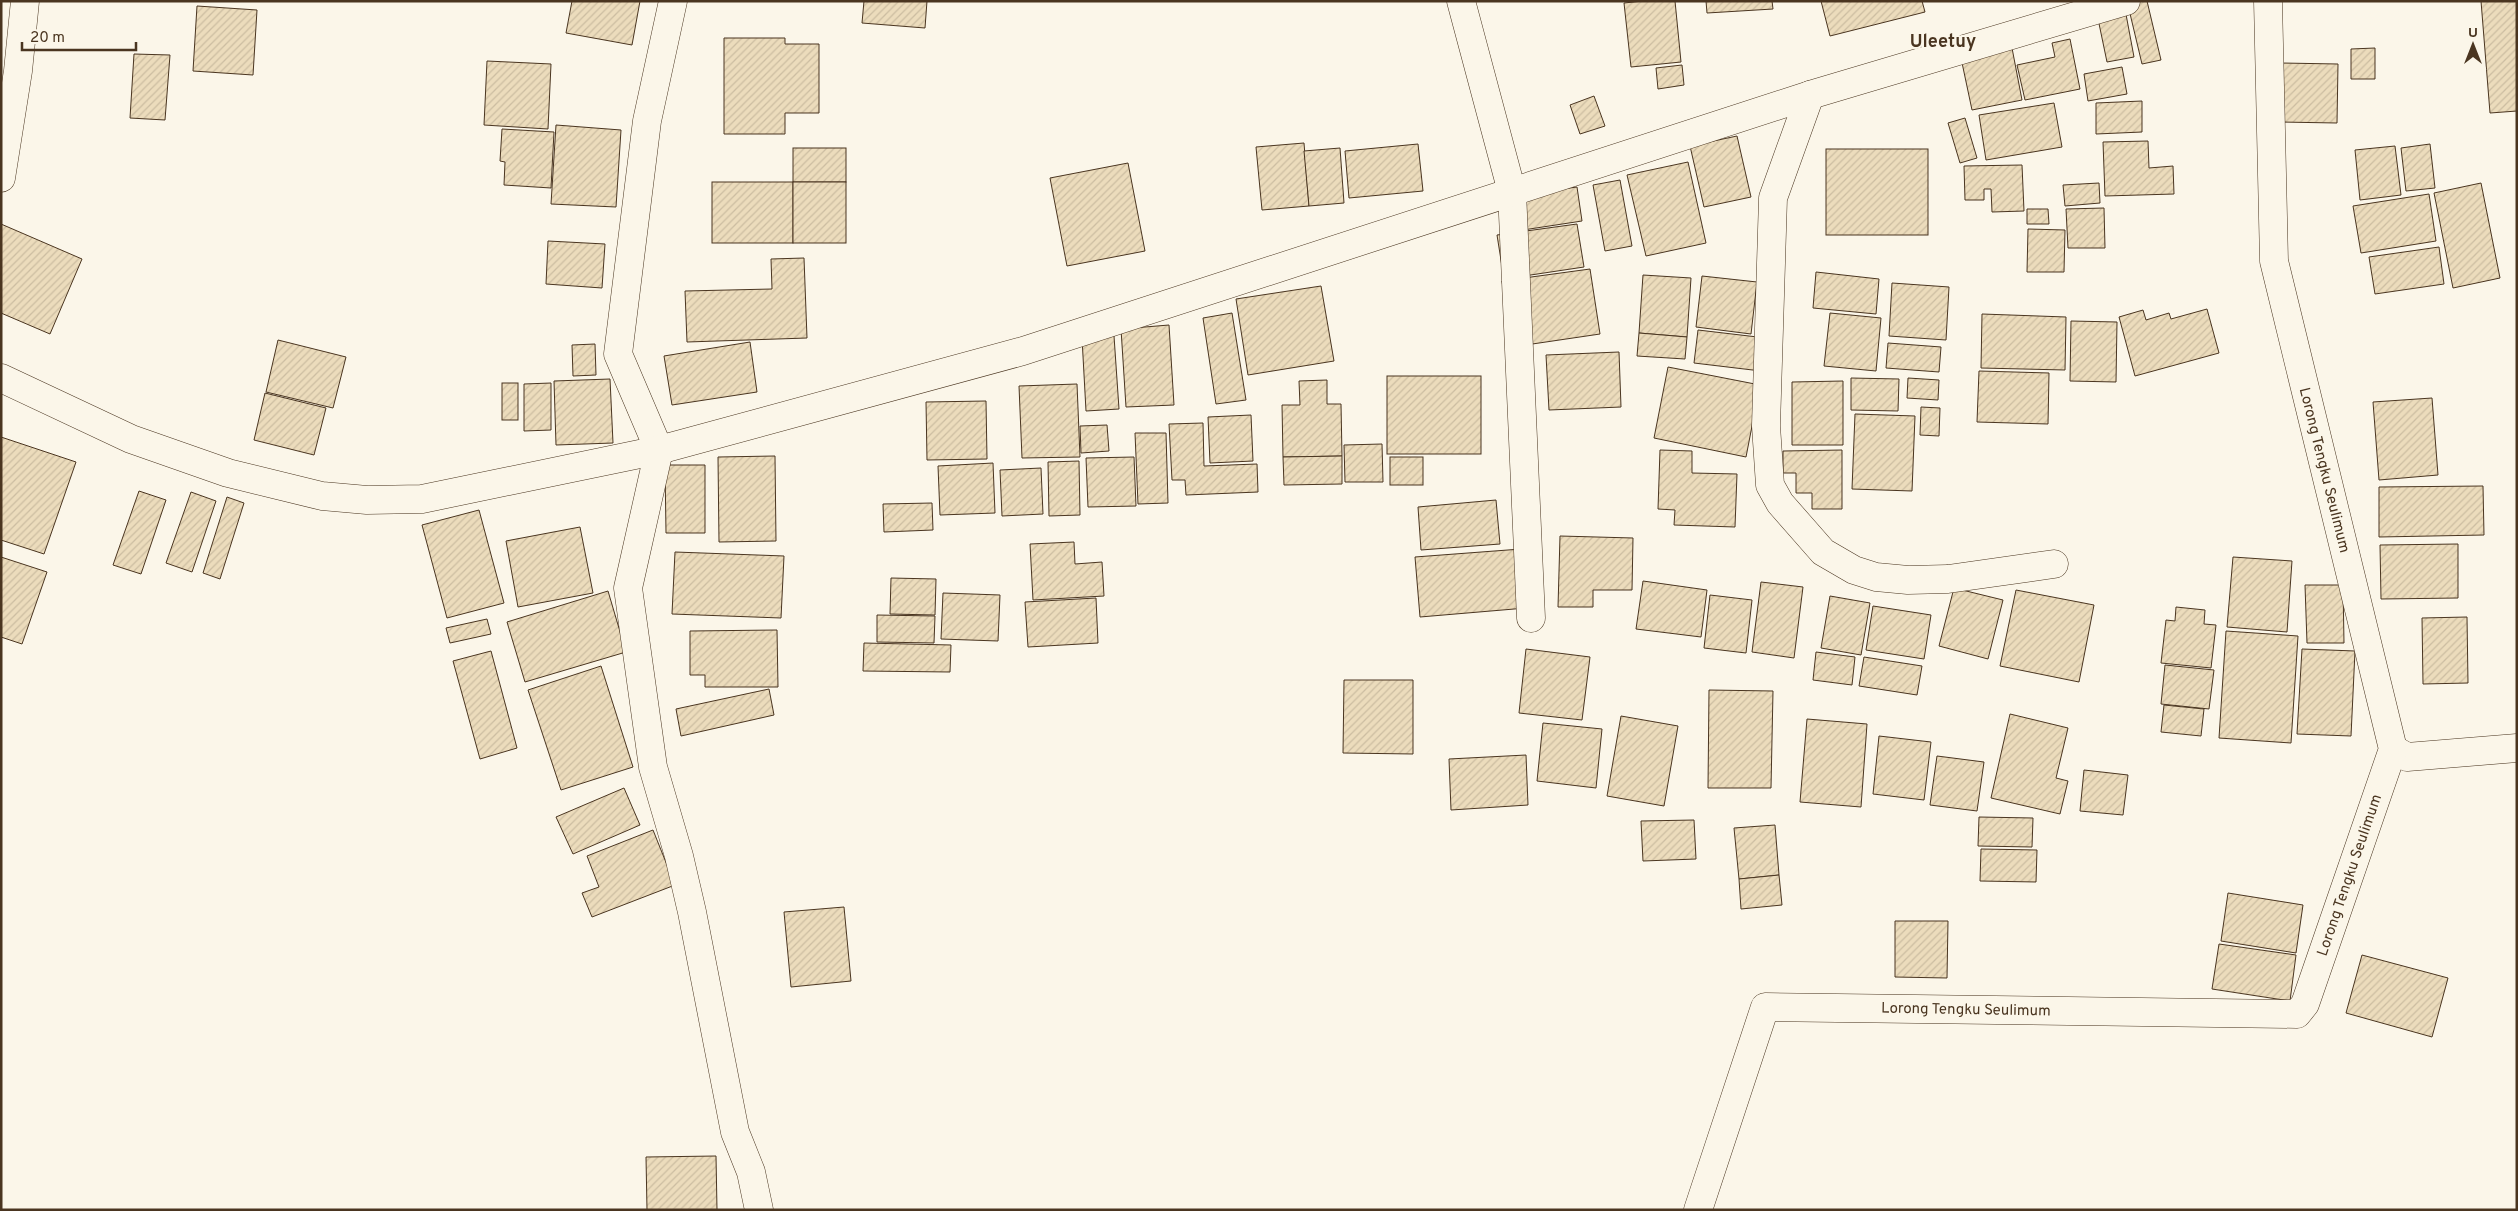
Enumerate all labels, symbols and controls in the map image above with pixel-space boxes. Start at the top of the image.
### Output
scale bar [22,20,136,52]
north arrow [2448,20,2498,70]
text: U [2468,25,2478,42]
text: 20 m [30,29,65,48]
district label: Uleetuy [1910,31,1976,54]
street label: Lorong Tengku Seulimum [2294,386,2353,555]
street label: Lorong Tengku Seulimum [2314,792,2387,959]
street label: Lorong Tengku Seulimum [1881,1000,2051,1021]

